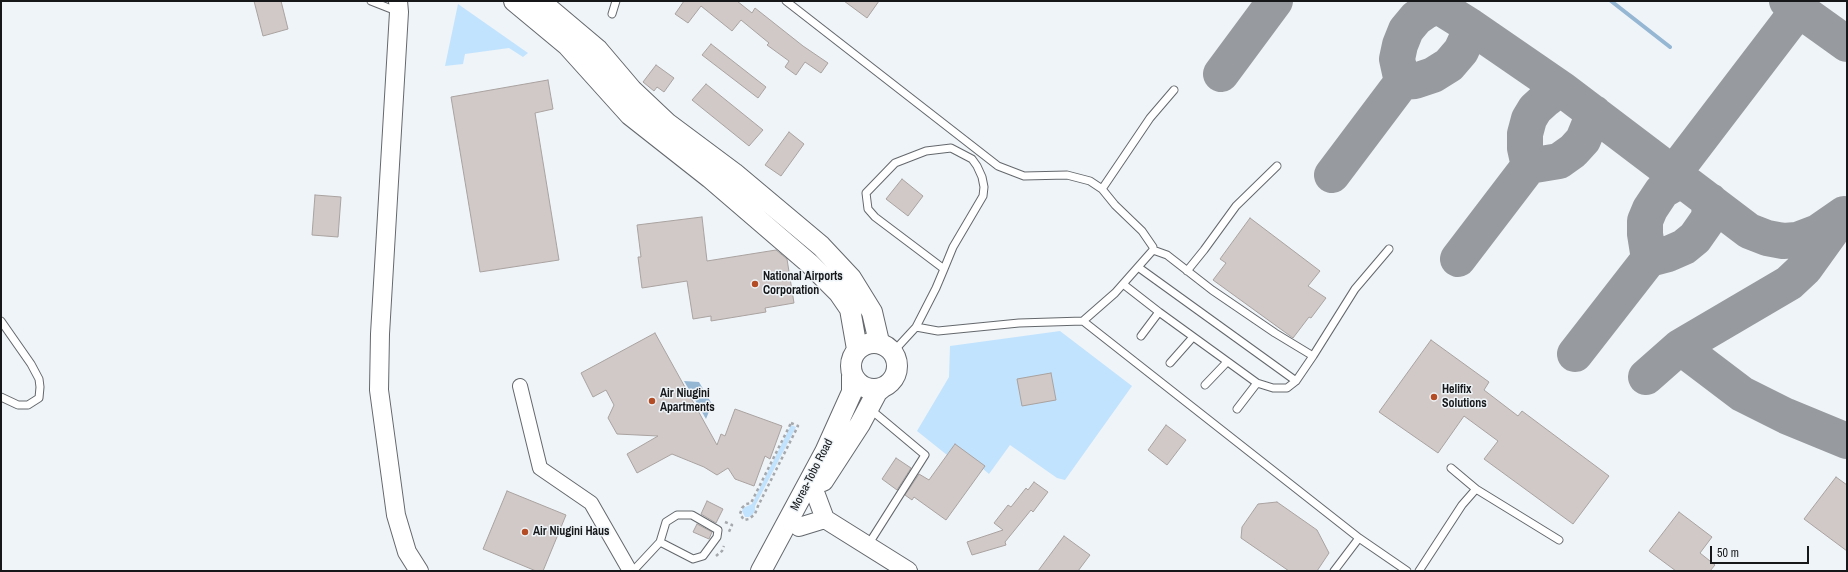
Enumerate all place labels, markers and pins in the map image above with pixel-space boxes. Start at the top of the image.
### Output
place label: National Airports Corporation [763,270,843,298]
marker: National Airports Corporation [750,279,760,289]
place label: Helifix Solutions [1442,383,1487,411]
place label: Air Niugini Apartments [660,387,715,415]
marker: Helifix Solutions [1429,392,1439,402]
marker: Air Niugini Apartments [647,396,657,406]
place label: Air Niugini Haus [533,525,610,539]
marker: Air Niugini Haus [520,527,530,537]

